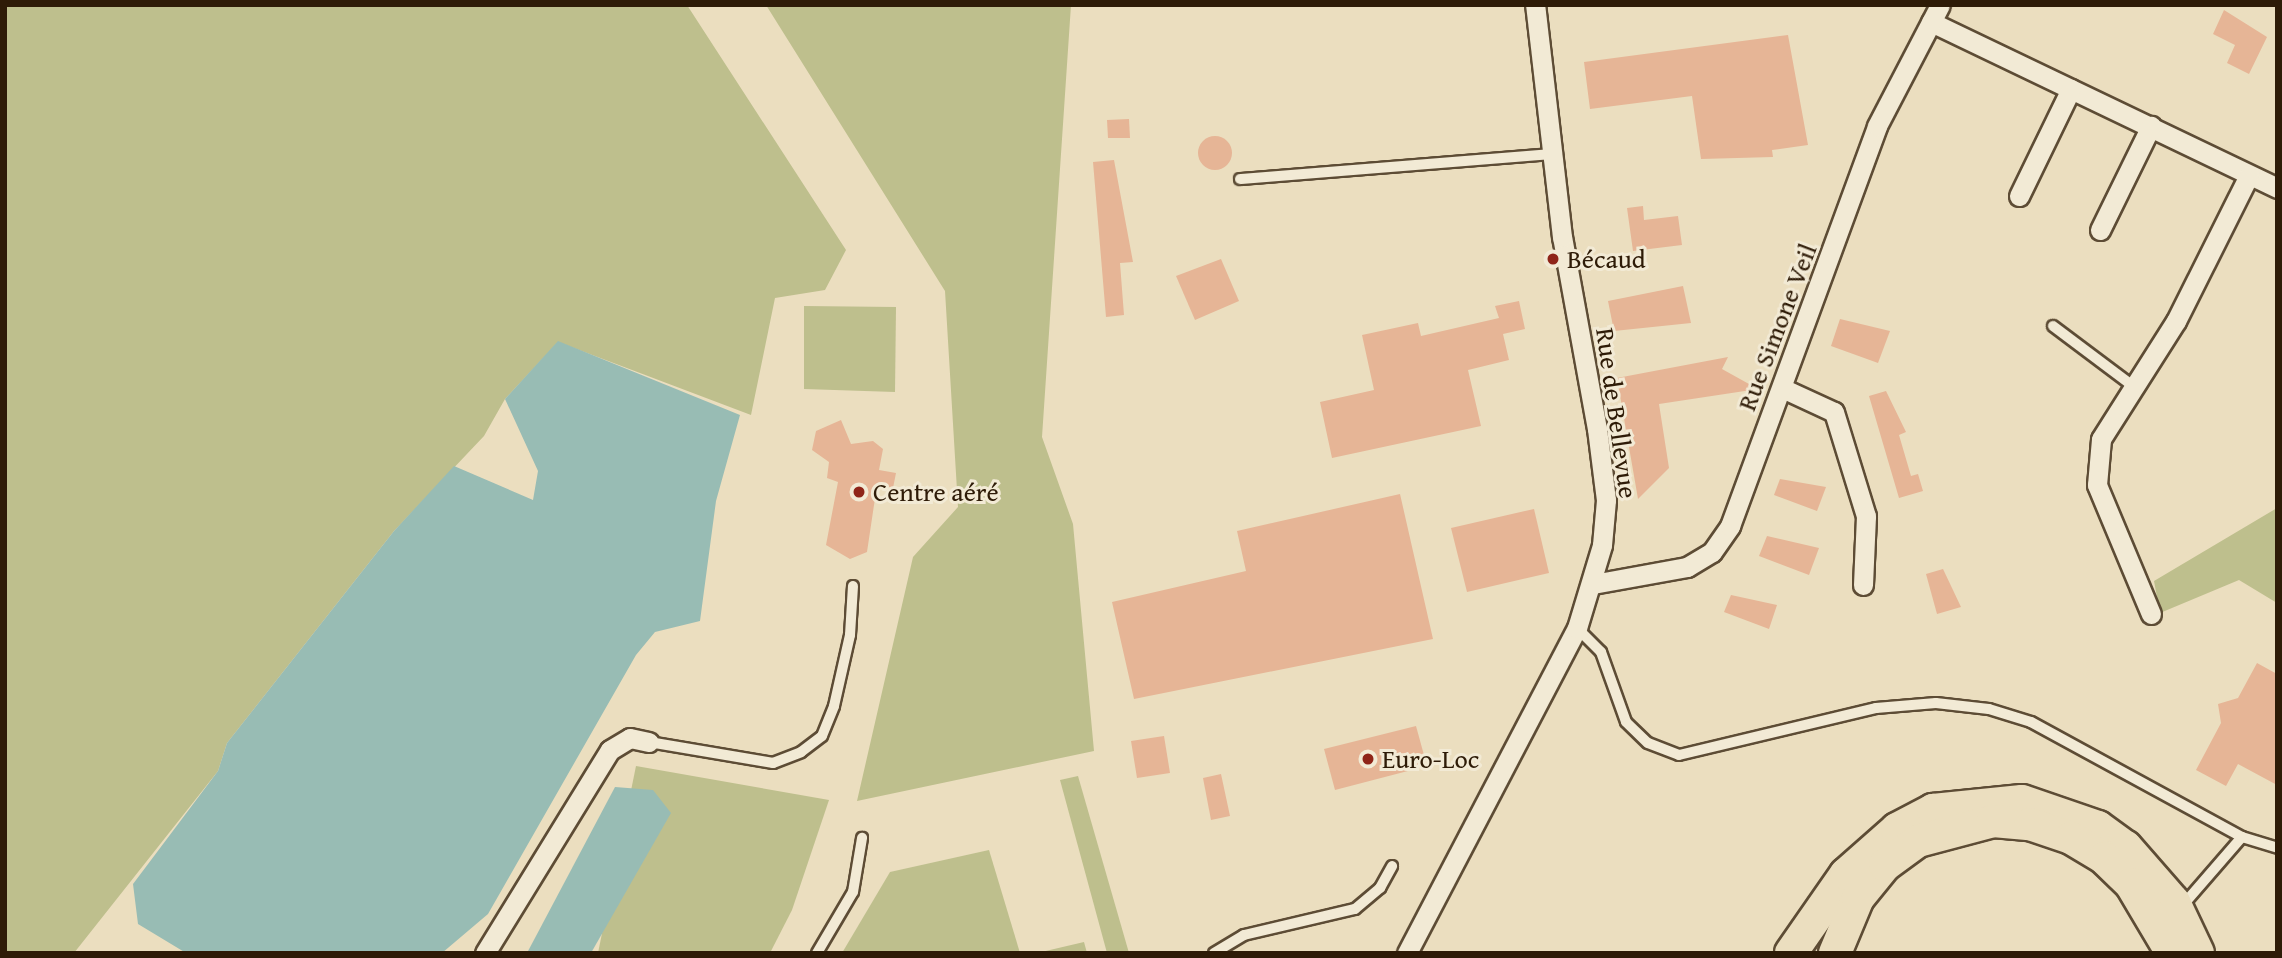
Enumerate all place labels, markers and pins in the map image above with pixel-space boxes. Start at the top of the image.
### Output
place label: Bécaud [1567,243,1646,275]
marker: Bécaud [1545,251,1561,267]
place label: Centre aéré [873,476,999,508]
marker: Centre aéré [851,484,867,500]
place label: Euro-Loc [1382,743,1479,775]
marker: Euro-Loc [1360,751,1376,767]

